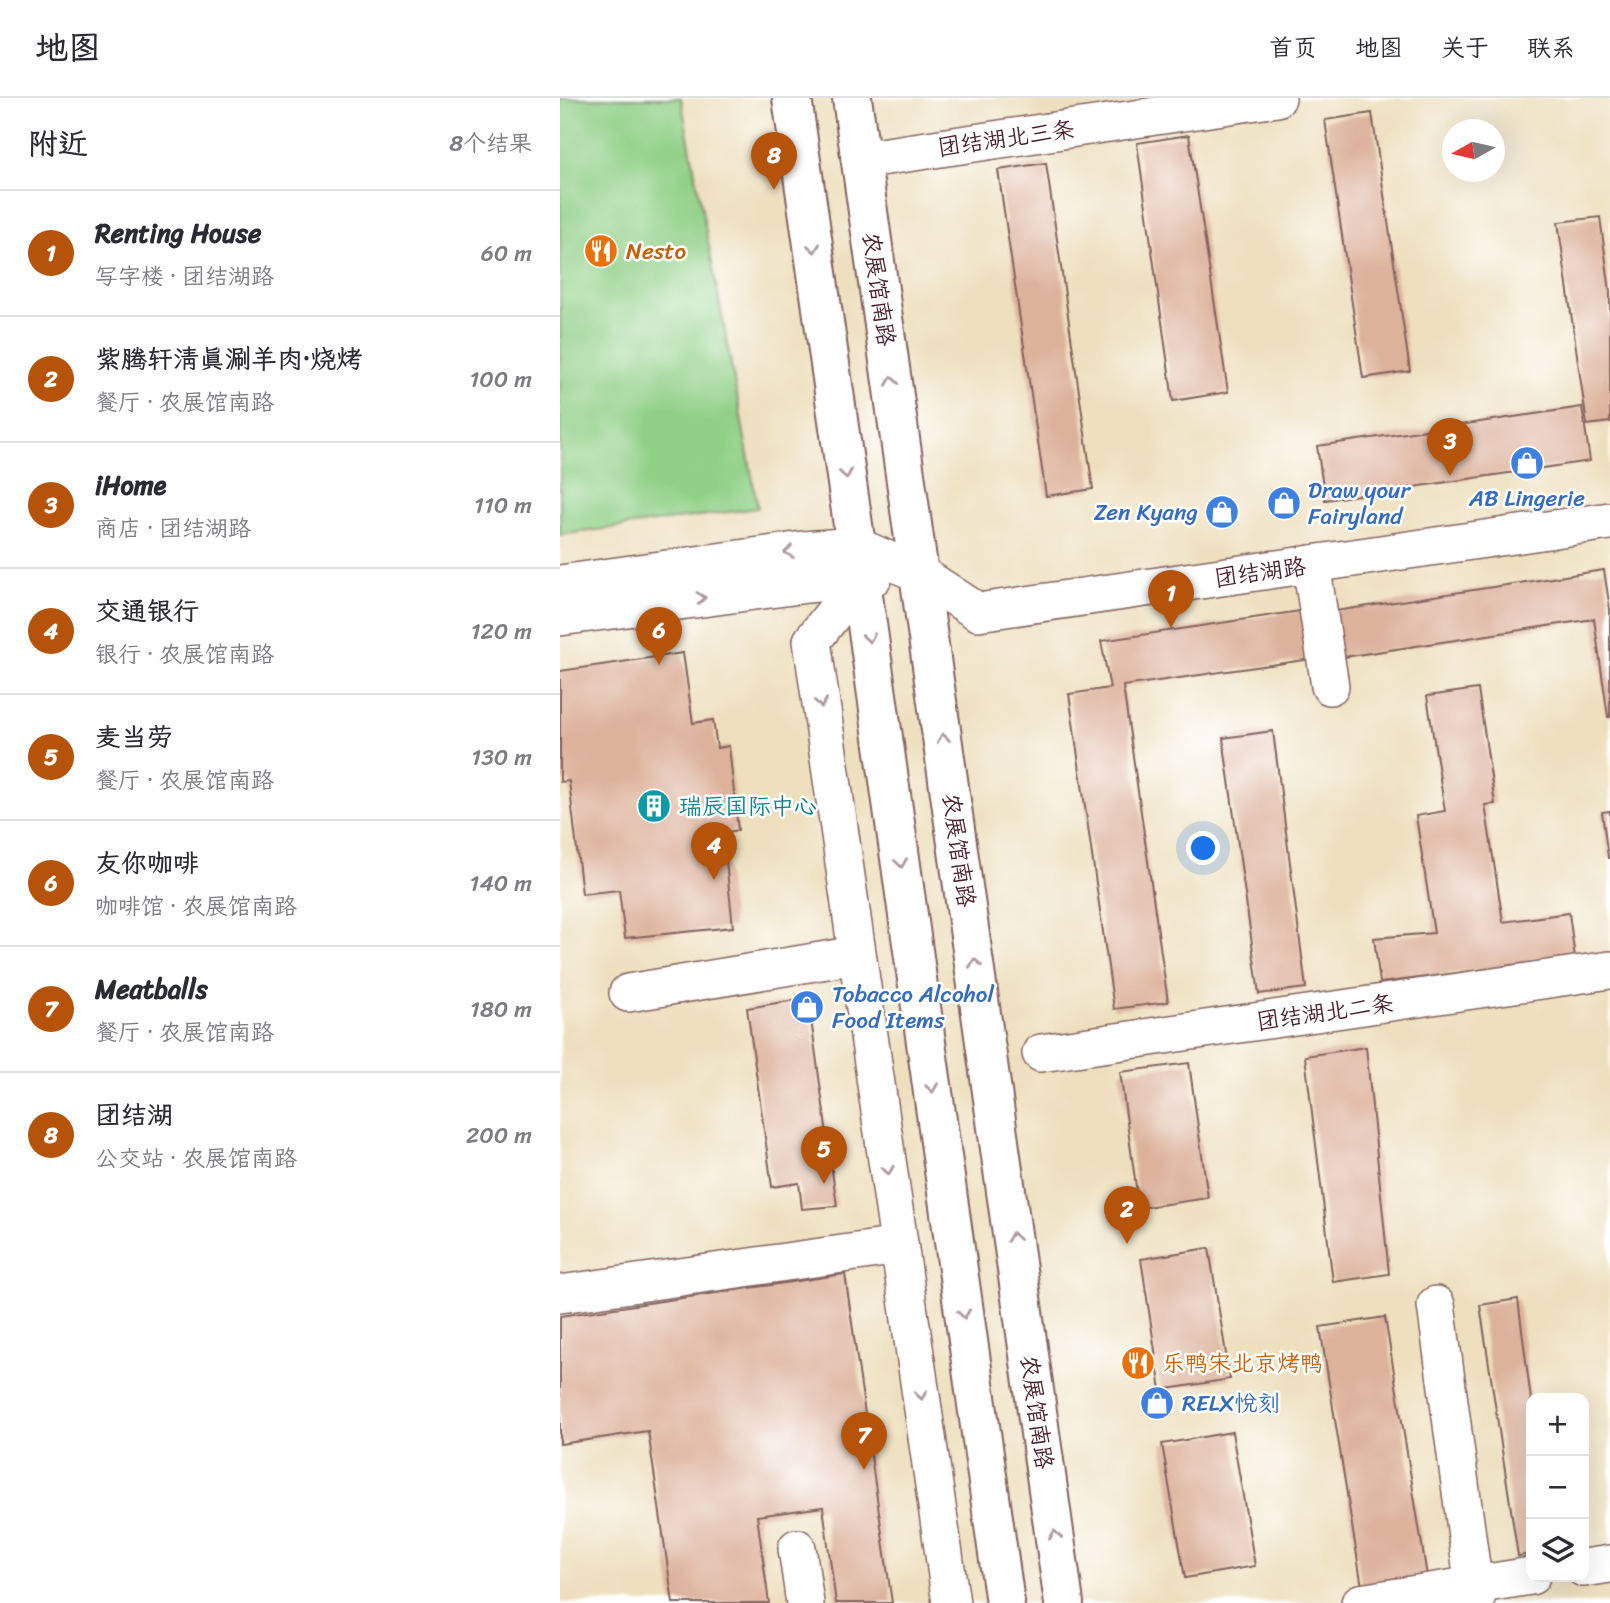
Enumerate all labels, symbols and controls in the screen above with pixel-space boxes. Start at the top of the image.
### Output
text: 地图 [35,19,101,77]
text: 首页 [1269,27,1317,69]
text: 地图 [1355,27,1403,69]
text: 关于 [1441,27,1489,69]
text: 联系 [1527,27,1575,69]
street label: 团结湖北三条 [935,109,1077,168]
text: 附近 [28,117,88,171]
north arrow [1442,119,1505,182]
text: 8个结果 [449,123,532,164]
pin: 8 [751,132,797,190]
text: Renting House [95,210,261,256]
street label: 农展馆南路 [850,229,907,349]
place label: Nesto [626,231,686,272]
restaurant icon: Nesto [582,232,620,270]
text: 1 [46,233,56,274]
text: 60 m [481,233,532,274]
one-way arrow [806,243,821,254]
text: 写字楼 · 团结湖路 [95,256,274,297]
text: 紫腾轩清真涮羊肉·烧烤 [95,336,362,382]
text: 2 [44,359,58,400]
text: 100 m [469,359,532,400]
one-way arrow [885,375,900,387]
text: 餐厅 · 农展馆南路 [95,382,274,423]
pin: 3 [1427,418,1473,476]
shop icon: AB Lingerie [1508,444,1546,482]
text: iHome [95,462,166,508]
one-way arrow [838,468,853,480]
place label: Draw your Fairyland [1308,470,1411,537]
place label: AB Lingerie [1468,478,1585,519]
shop icon: Draw your Fairyland [1265,484,1303,522]
text: 3 [45,485,57,526]
text: 110 m [474,485,532,526]
place label: Zen Kyang [1094,492,1198,533]
shop icon: Zen Kyang [1203,493,1241,531]
text: 商店 · 团结湖路 [95,508,251,549]
one-way arrow [783,545,794,560]
street label: 团结湖路 [1212,546,1308,599]
pin: 1 [1148,570,1194,628]
text: 交通银行 [95,588,199,634]
one-way arrow [695,591,706,606]
pin: 6 [636,607,682,665]
text: 4 [44,611,58,652]
text: 120 m [471,611,532,652]
one-way arrow [861,632,876,644]
text: 银行 · 农展馆南路 [95,634,274,675]
one-way arrow [813,697,828,708]
text: 麦当劳 [95,714,173,760]
one-way arrow [936,732,951,744]
text: 5 [44,737,58,778]
text: 130 m [471,737,532,778]
text: 餐厅 · 农展馆南路 [95,760,274,801]
place label: 瑞辰国际中心 [679,786,817,827]
building icon: 瑞辰国际中心 [635,787,673,825]
street label: 农展馆南路 [930,790,987,910]
pin: 4 [691,822,737,880]
your location [1186,831,1220,865]
text: 友你咖啡 [95,840,199,886]
one-way arrow [893,857,908,869]
text: 6 [44,863,58,904]
text: 140 m [470,863,532,904]
text: 咖啡馆 · 农展馆南路 [95,886,297,927]
one-way arrow [967,958,982,969]
text: Meatballs [95,966,208,1012]
place label: Tobacco Alcohol Food Items [832,974,994,1041]
street label: 团结湖北二条 [1254,983,1396,1042]
shop icon: Tobacco Alcohol Food Items [788,988,826,1026]
text: 7 [44,989,58,1030]
text: 180 m [470,989,532,1030]
text: 餐厅 · 农展馆南路 [95,1012,274,1053]
one-way arrow [925,1082,940,1094]
text: 团结湖 [95,1092,173,1138]
text: 8 [44,1115,58,1156]
text: 200 m [466,1115,532,1156]
pin: 5 [801,1126,847,1184]
text: 公交站 · 农展馆南路 [95,1138,297,1179]
one-way arrow [880,1164,895,1176]
pin: 2 [1104,1186,1150,1244]
one-way arrow [1006,1231,1021,1243]
one-way arrow [957,1308,972,1319]
place label: 乐鸭宋北京烤鸭 [1162,1343,1323,1384]
restaurant icon: 乐鸭宋北京烤鸭 [1119,1344,1157,1382]
street label: 农展馆南路 [1008,1352,1065,1472]
place label: RELX悦刻 [1182,1383,1281,1424]
shop icon: RELX悦刻 [1138,1384,1176,1422]
one-way arrow [913,1390,928,1401]
map controls [1526,1393,1589,1582]
button: + [1526,1393,1589,1456]
pin: 7 [841,1412,887,1470]
button: − [1526,1456,1589,1519]
button: layers [1526,1519,1589,1582]
one-way arrow [1047,1530,1062,1541]

